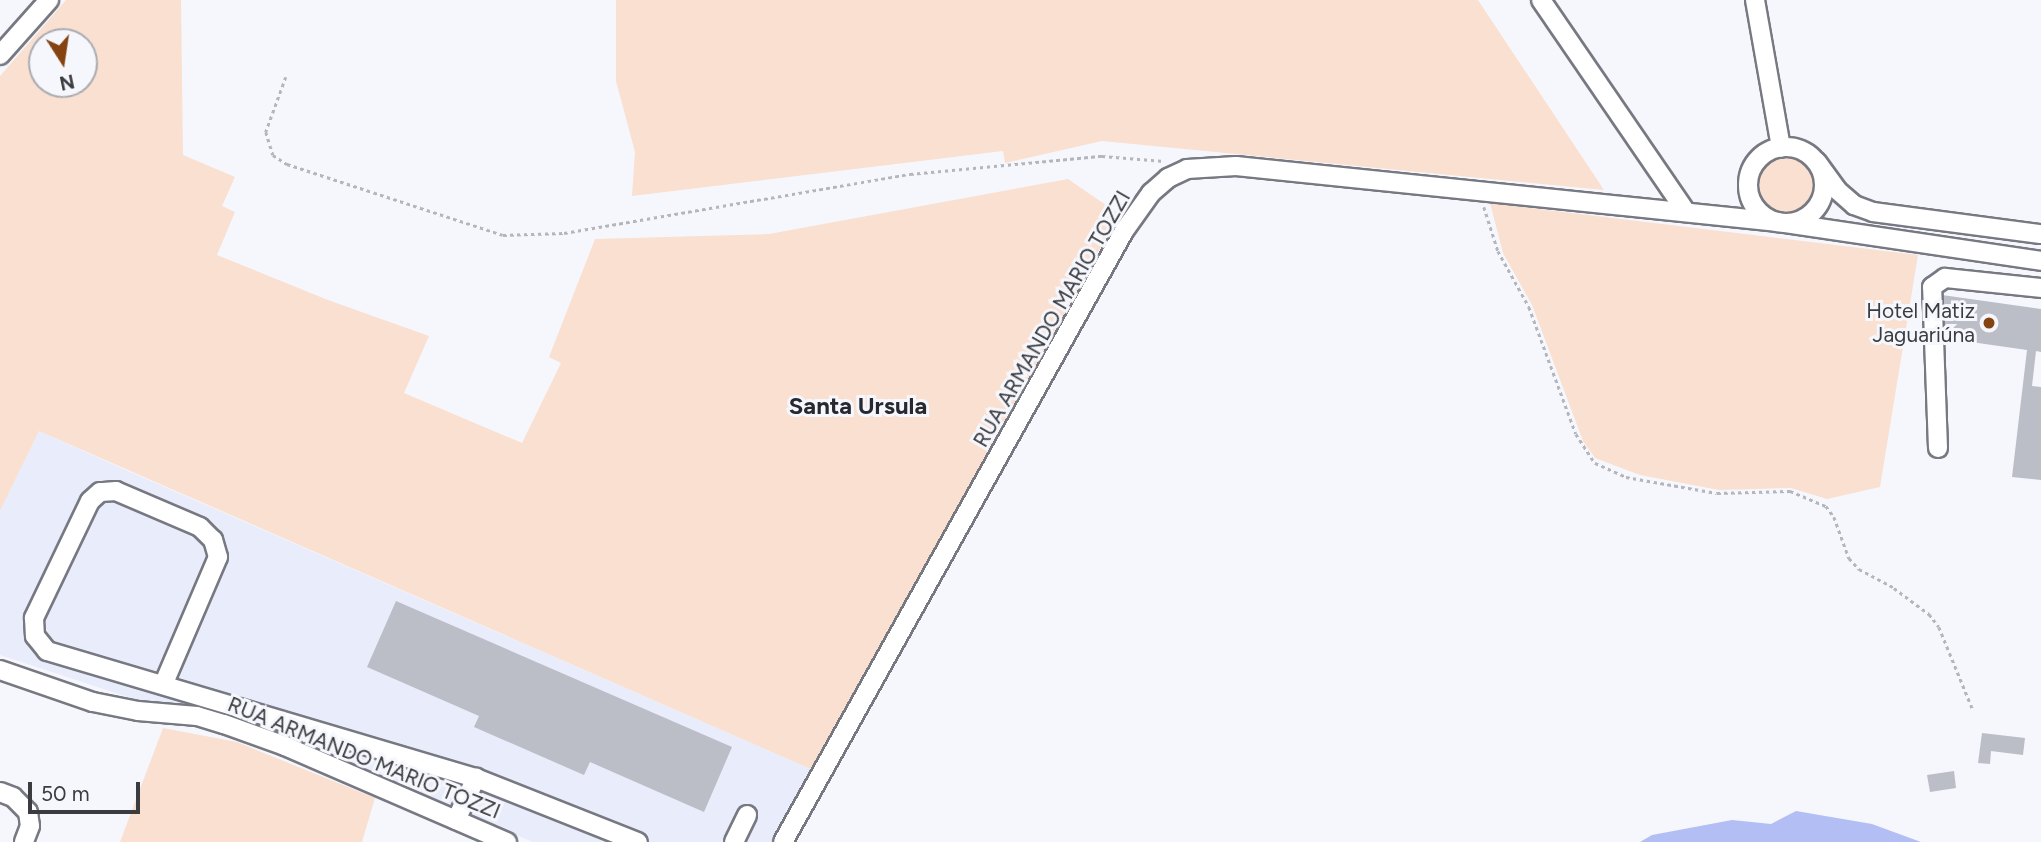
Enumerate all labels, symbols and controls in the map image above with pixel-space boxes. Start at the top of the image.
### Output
north arrow [28,28,98,98]
text: N [57,69,77,95]
street label: RUA ARMANDO MARIO TOZZI [968,186,1136,452]
place label: Hotel Matiz Jaguariúna [1866,298,1975,348]
marker: Hotel Matiz Jaguariúna [1981,315,1997,331]
district label: Santa Ursula [789,392,927,420]
street label: RUA ARMANDO MARIO TOZZI [224,692,504,824]
scale bar [32,768,144,812]
text: 50 m [41,781,90,806]

